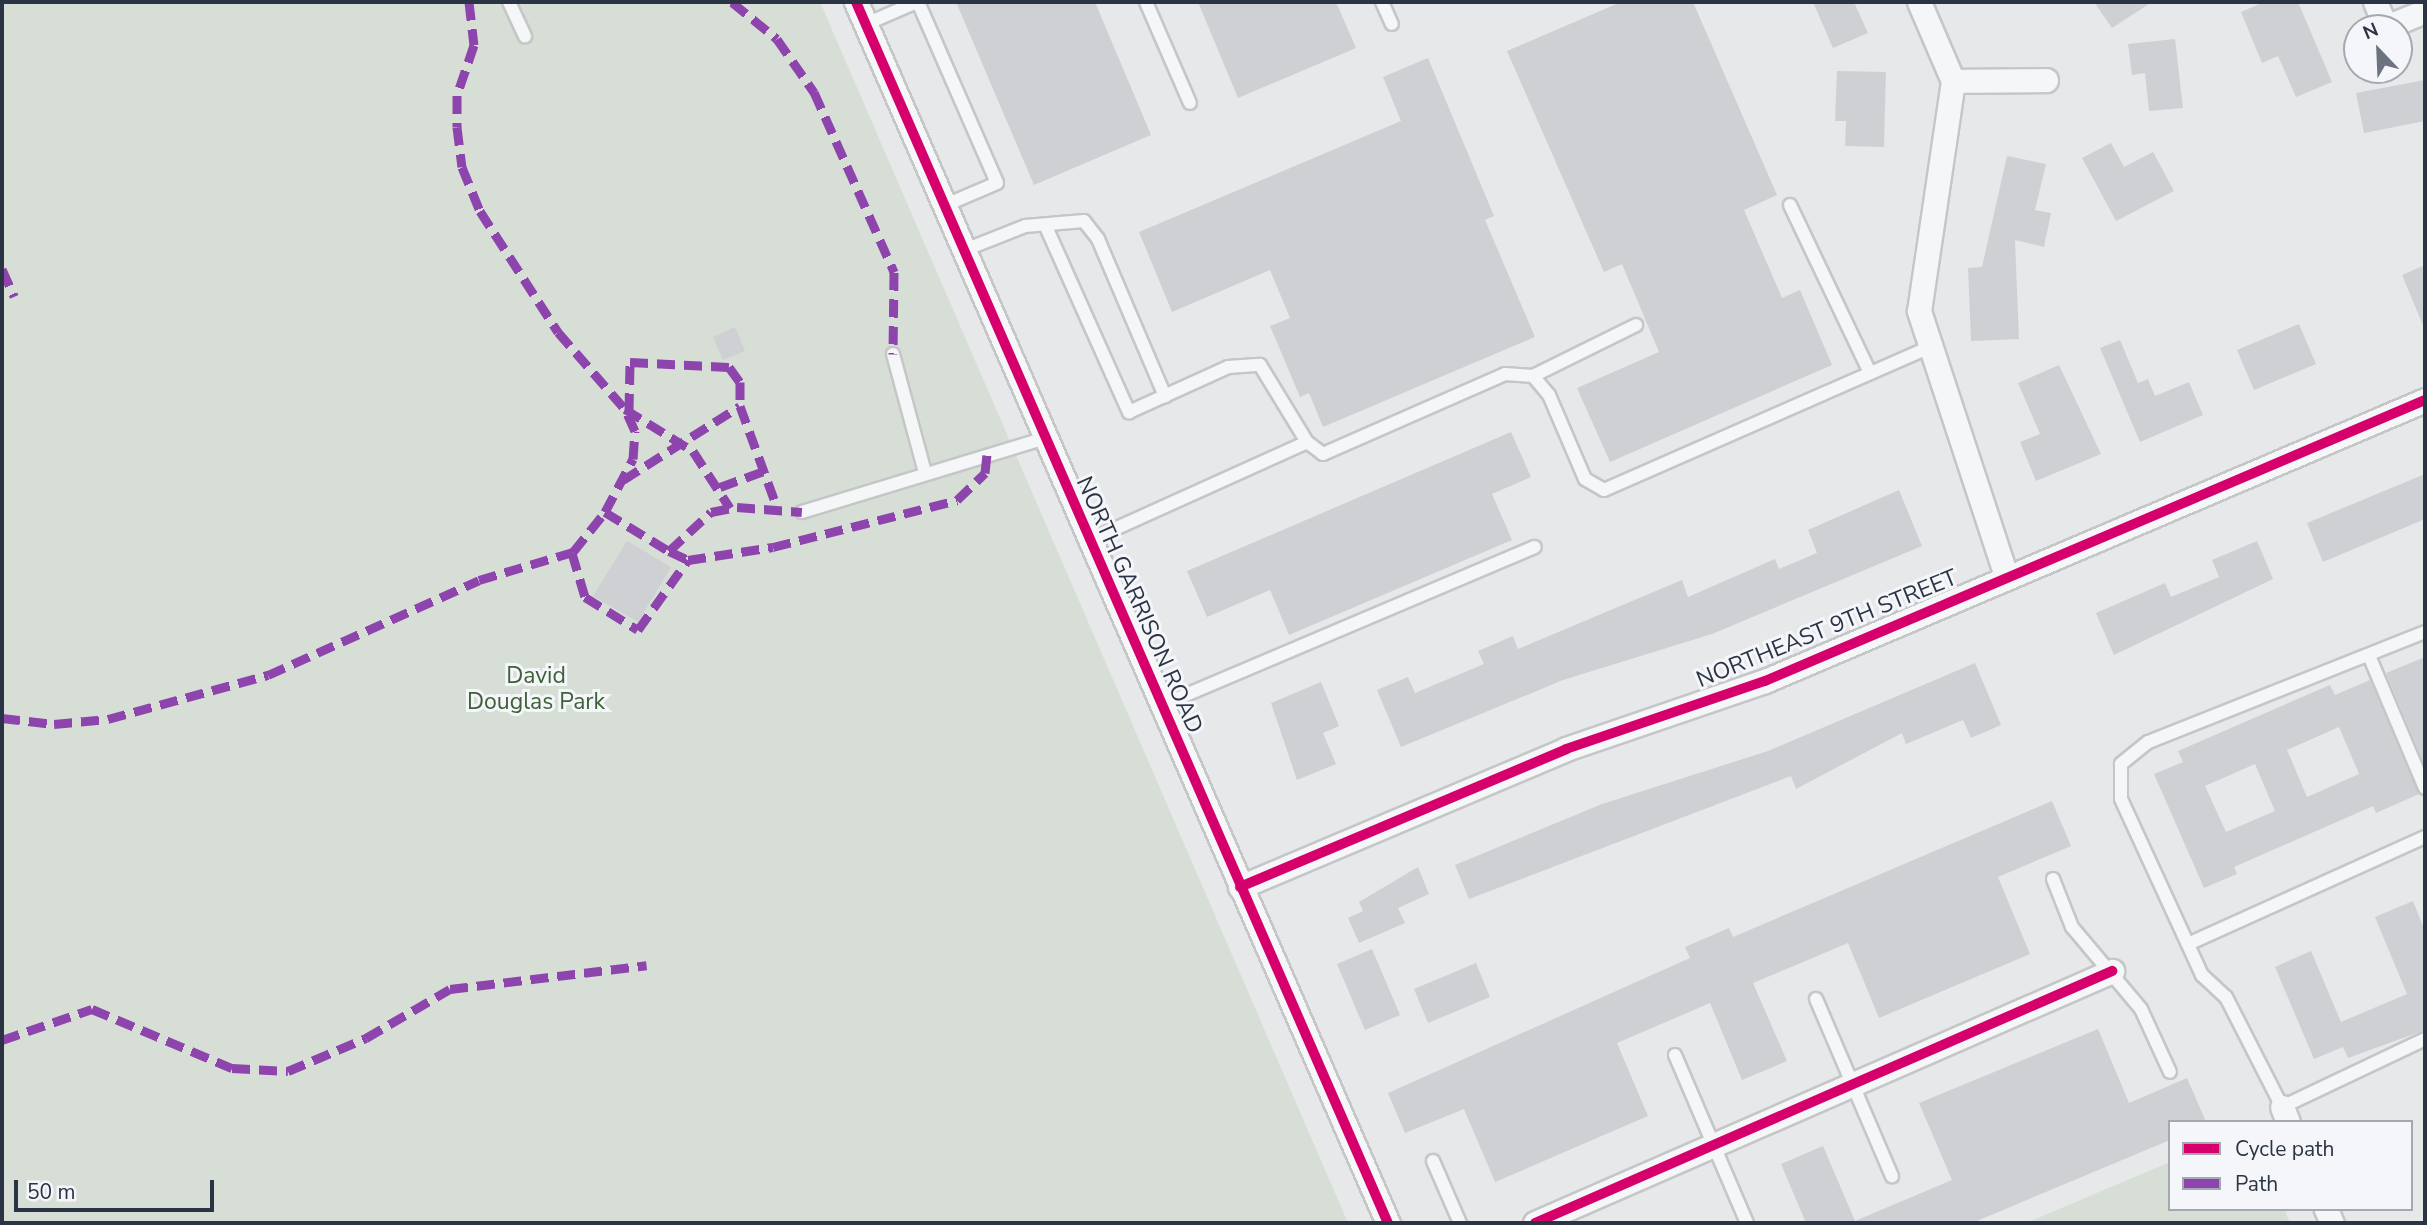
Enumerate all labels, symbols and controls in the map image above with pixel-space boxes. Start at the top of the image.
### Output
north arrow [2343,14,2413,84]
text: N [2359,17,2382,46]
street label: NORTH GARRISON ROAD [1070,472,1208,738]
street label: NORTHEAST 9TH STREET [1693,564,1961,694]
park label: David Douglas Park [467,662,605,716]
legend [2168,1120,2413,1211]
text: Cycle path [2235,1135,2334,1163]
scale bar [18,1166,217,1210]
text: Path [2235,1170,2278,1198]
text: 50 m [27,1178,76,1206]

